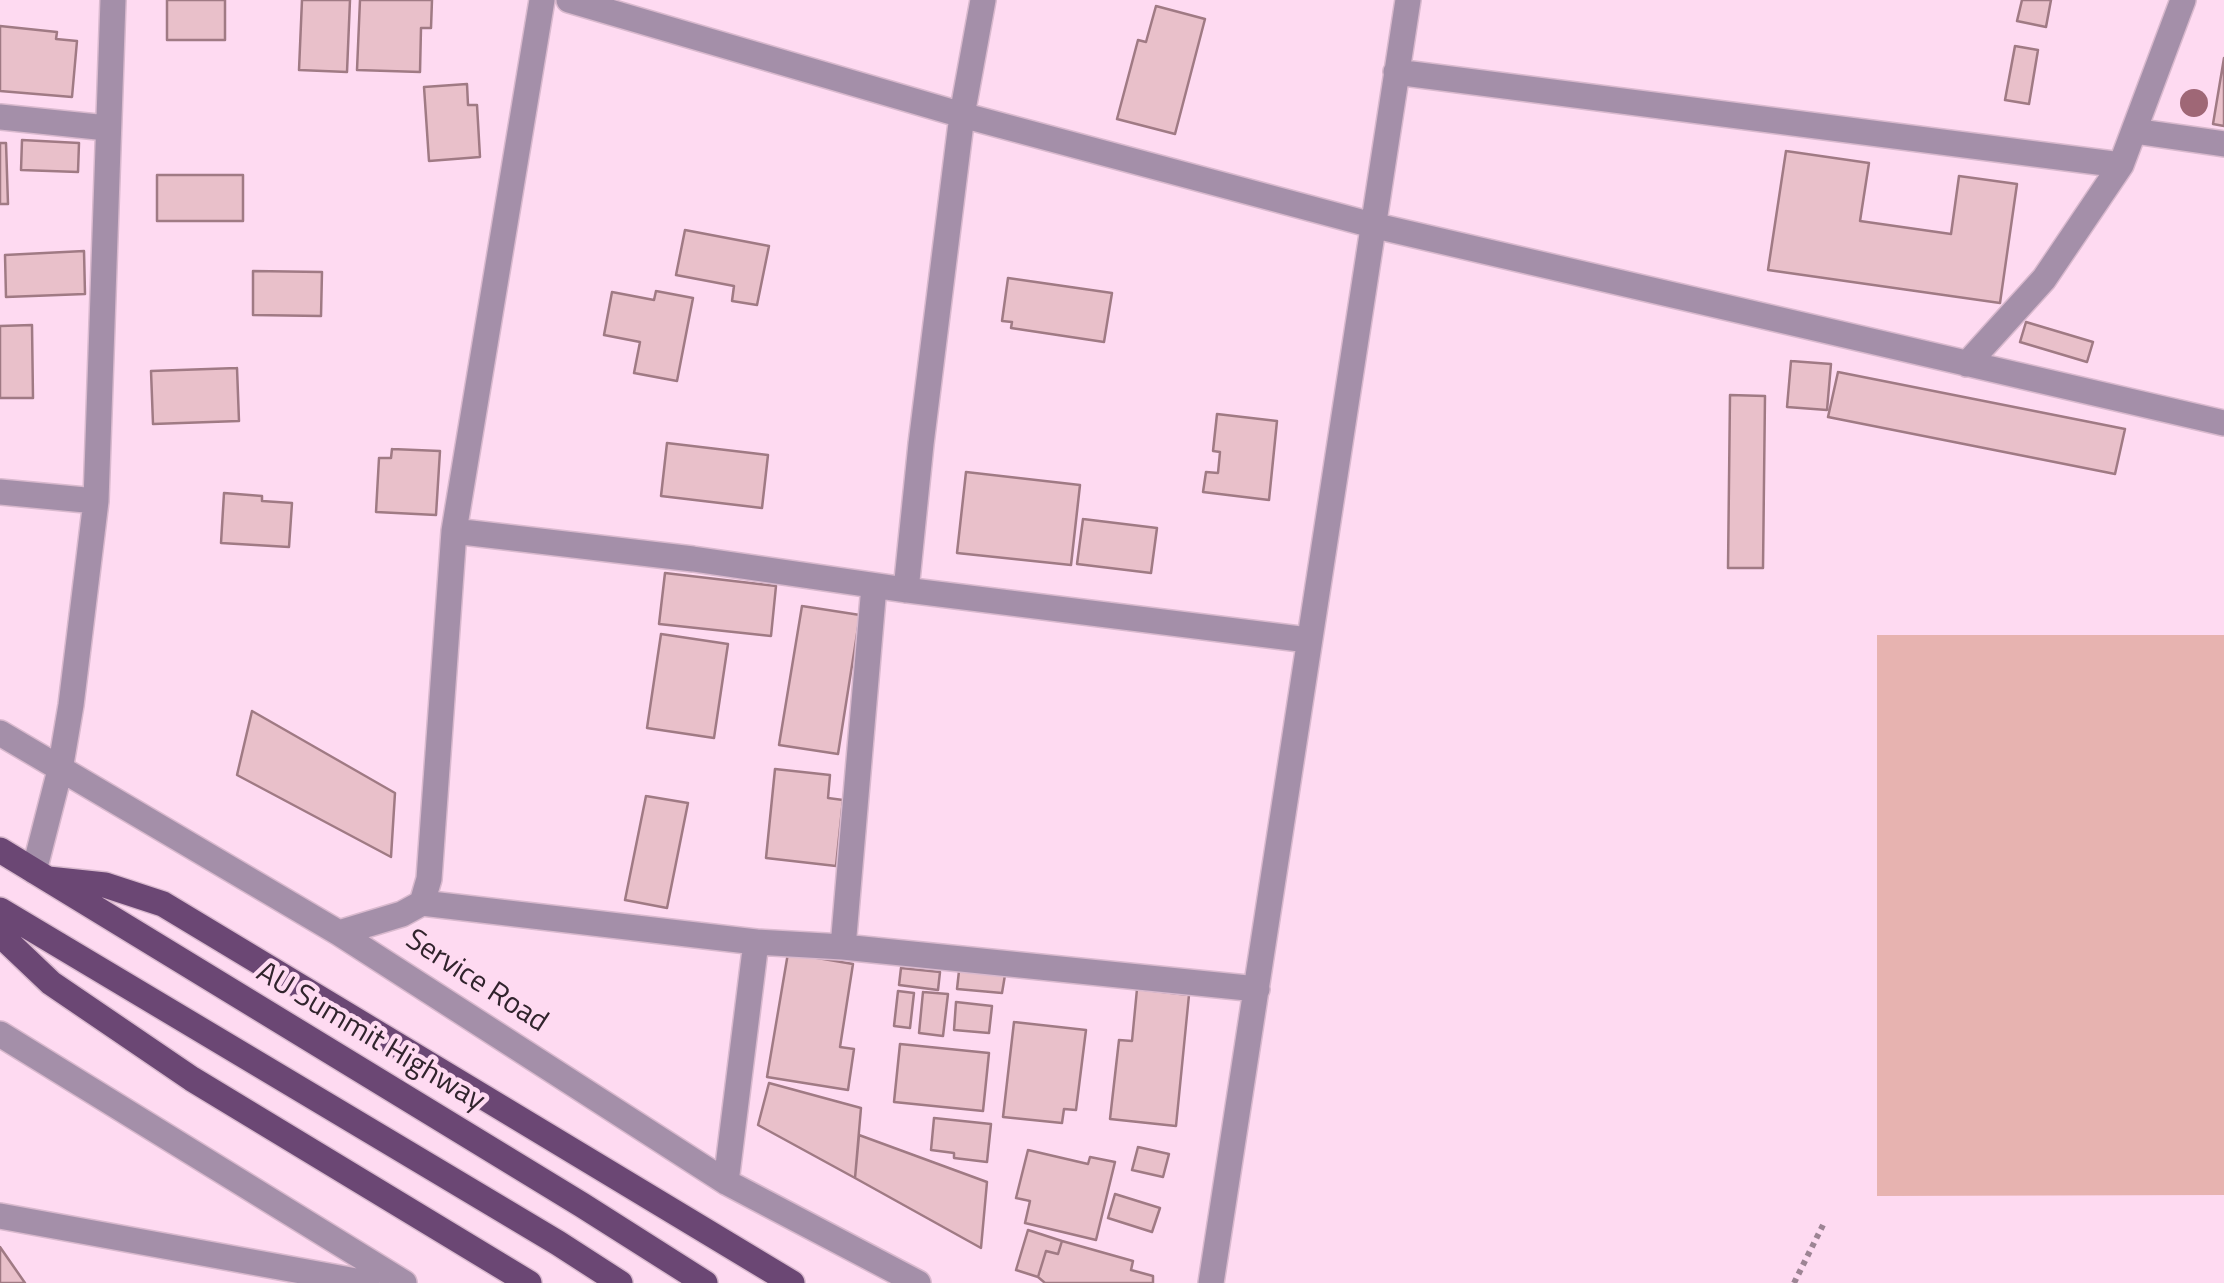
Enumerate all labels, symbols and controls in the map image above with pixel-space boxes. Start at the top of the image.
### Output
street label: Service Road [398,923,554,1041]
street label: AU Summit Highway [249,956,491,1120]

